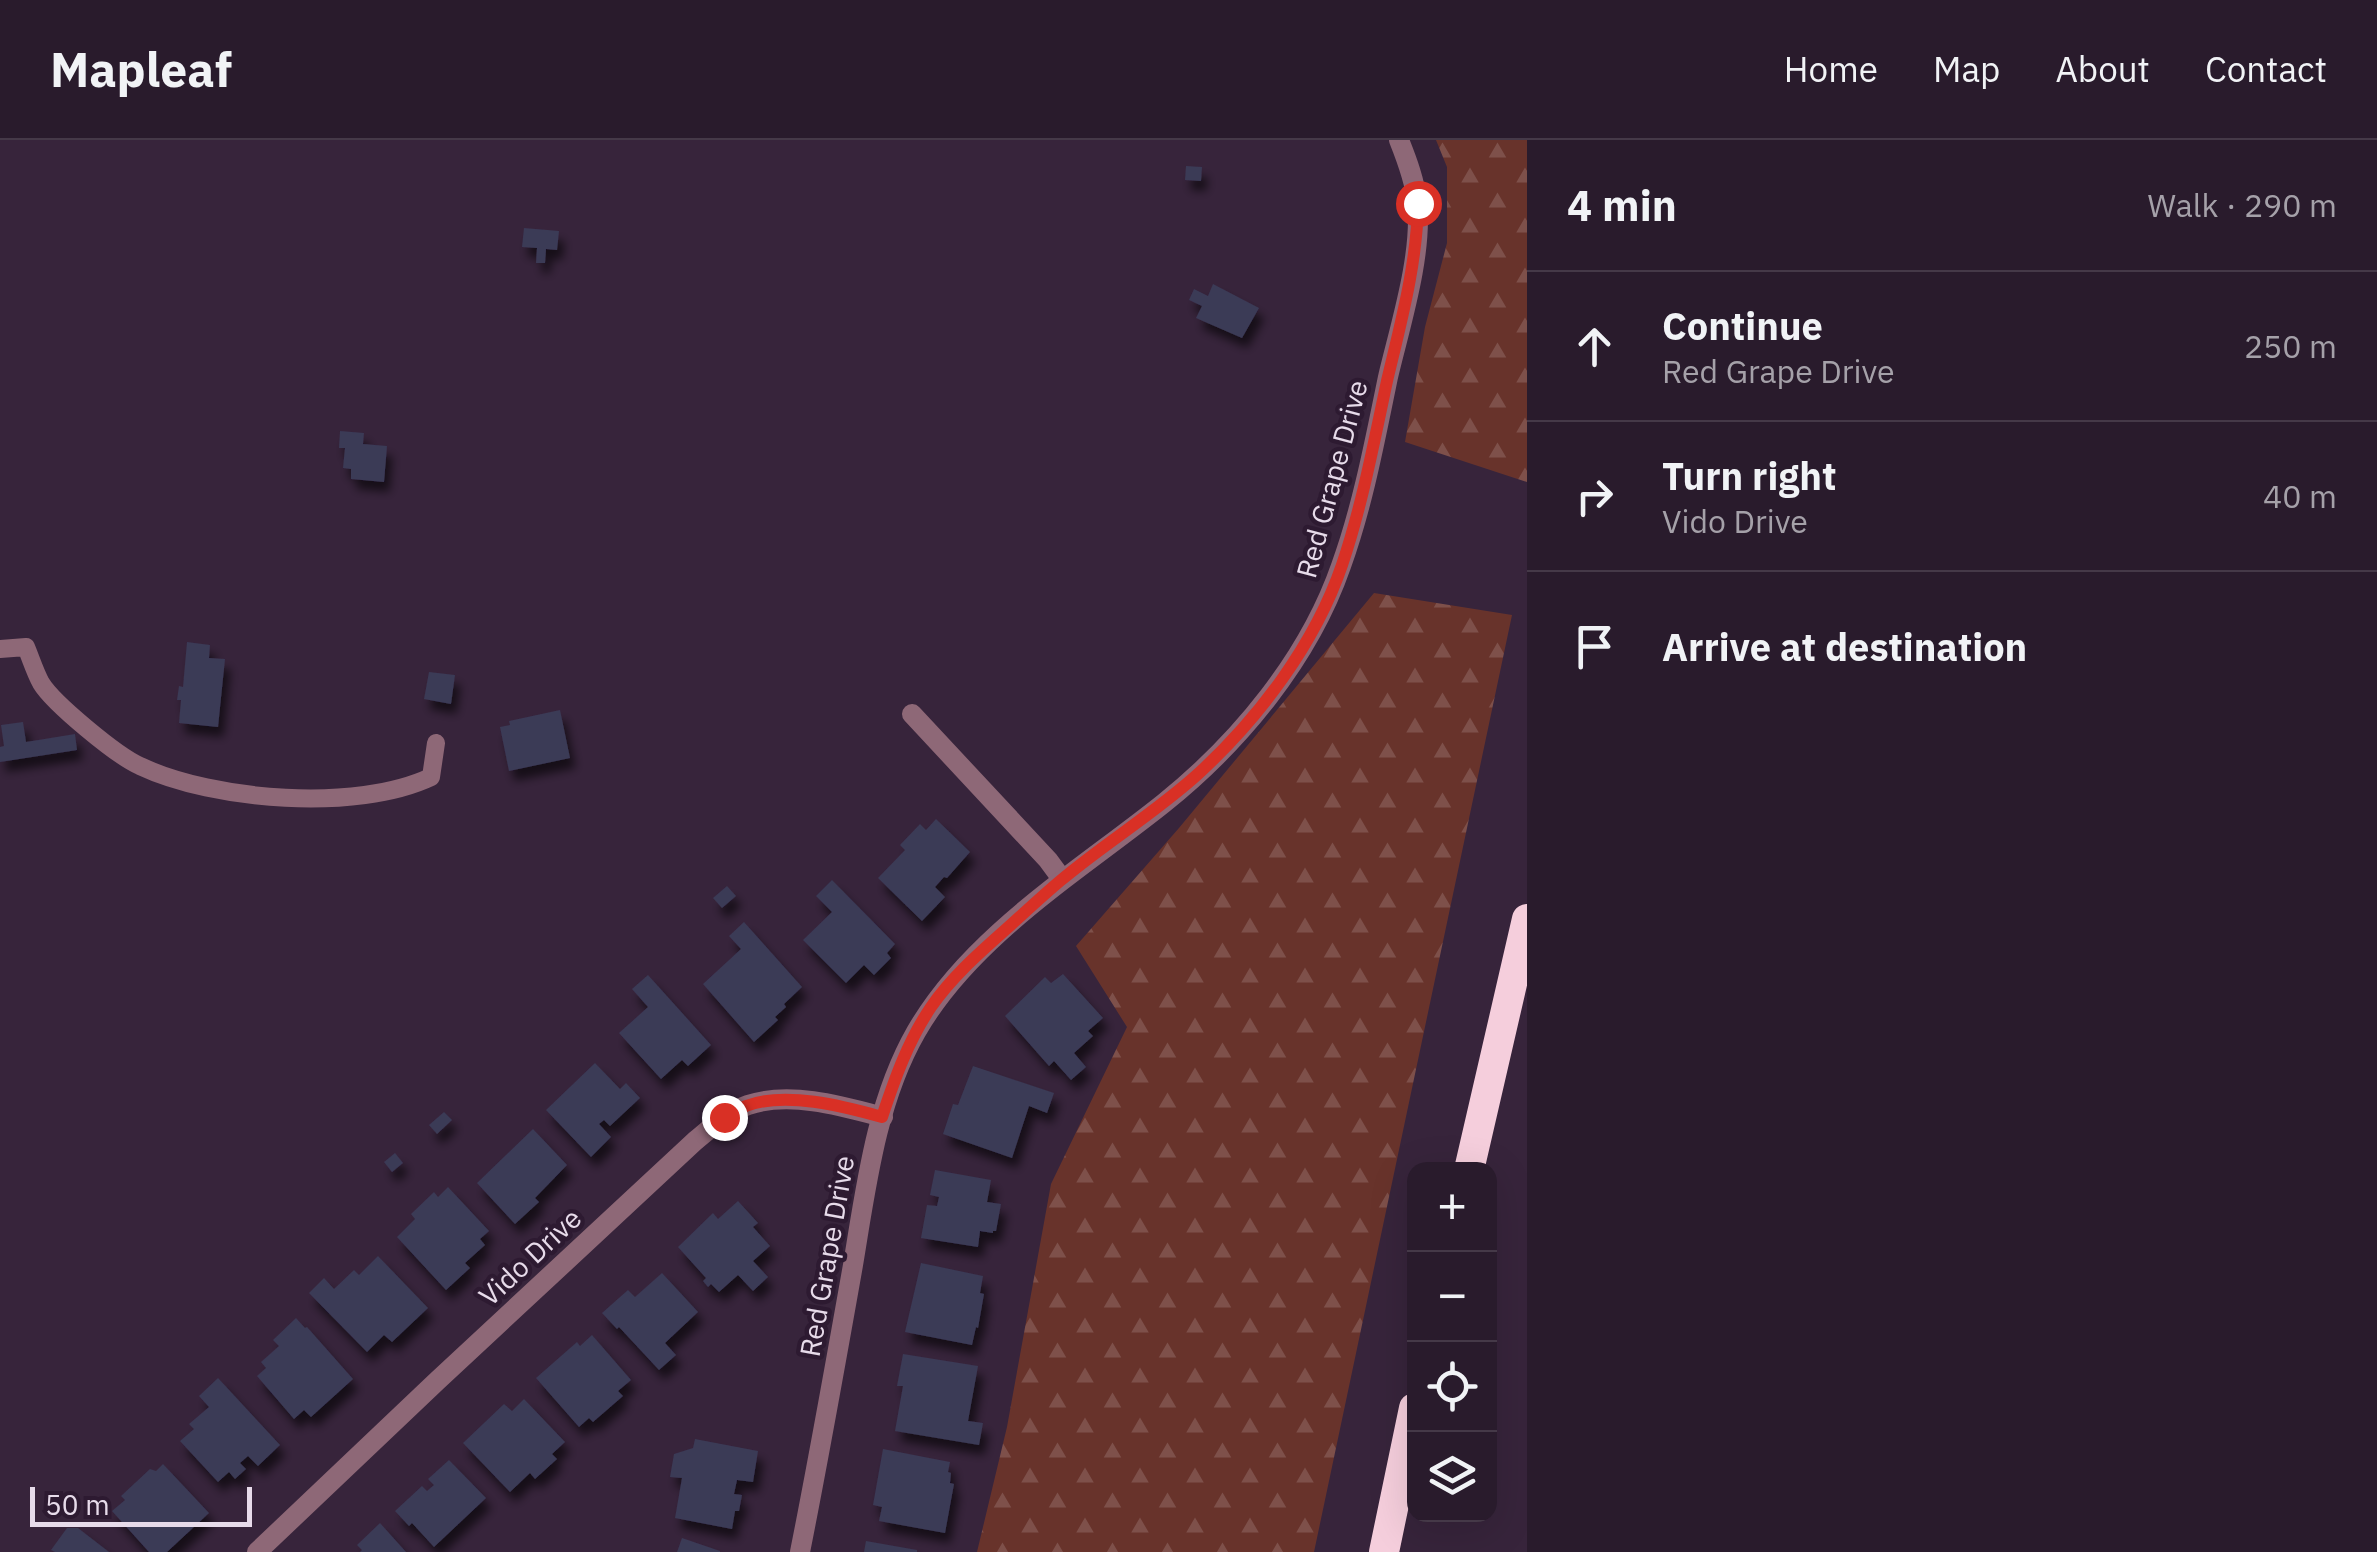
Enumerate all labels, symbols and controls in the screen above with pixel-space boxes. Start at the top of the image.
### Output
text: Mapleaf [50,38,232,100]
text: Home [1784,46,1878,92]
text: Map [1933,46,2000,92]
text: About [2055,46,2150,92]
text: Contact [2205,46,2327,92]
text: 4 min [1567,178,1677,233]
route start [1396,181,1442,227]
text: Walk · 290 m [2148,184,2337,226]
text: Continue [1662,301,1823,350]
icon: ahead [1567,319,1622,374]
text: 250 m [2244,325,2337,367]
text: Red Grape Drive [1662,350,1895,392]
street label: Red Grape Drive [1287,376,1376,582]
text: Turn right [1662,451,1837,500]
icon: right [1567,469,1622,524]
text: 40 m [2263,475,2337,517]
text: Vido Drive [1662,500,1808,542]
icon: arrive [1567,619,1622,674]
text: Arrive at destination [1662,622,2027,671]
route end [702,1095,748,1141]
street label: Red Grape Drive [791,1152,862,1359]
map controls [1407,1162,1497,1522]
button: + [1407,1162,1497,1252]
street label: Vido Drive [470,1200,589,1314]
button: − [1407,1252,1497,1342]
button: locate [1407,1342,1497,1432]
button: layers [1407,1432,1497,1522]
scale bar [30,1482,252,1526]
text: 50 m [45,1486,110,1523]

